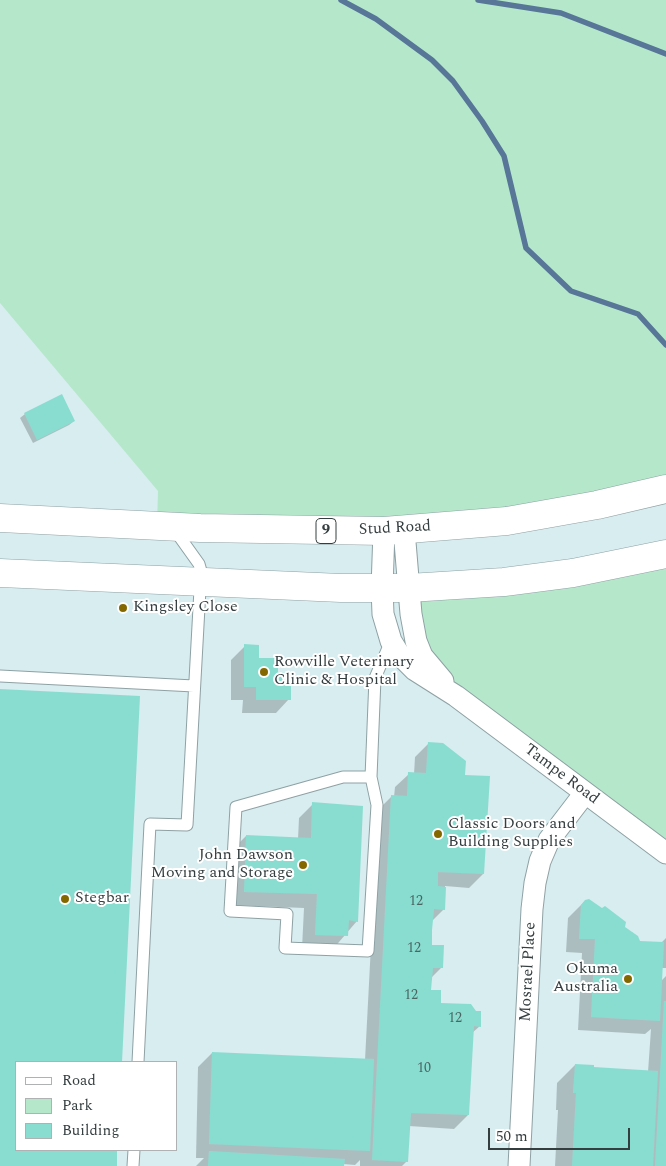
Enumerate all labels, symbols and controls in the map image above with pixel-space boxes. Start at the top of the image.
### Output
road number: 9 [316,518,336,544]
street label: Stud Road [358,518,432,540]
place label: Kingsley Close [133,598,238,618]
marker: Kingsley Close [117,602,129,614]
place label: Rowville Veterinary Clinic & Hospital [274,653,414,691]
marker: Rowville Veterinary Clinic & Hospital [258,666,270,678]
street label: Tampe Road [520,741,602,809]
place label: Classic Doors and Building Supplies [448,815,576,853]
marker: Classic Doors and Building Supplies [432,828,444,840]
place label: John Dawson Moving and Storage [151,846,293,884]
marker: John Dawson Moving and Storage [297,859,309,871]
place label: Stegbar [75,889,129,909]
marker: Stegbar [59,893,71,905]
house number: 12 [409,894,423,910]
street label: Mosrael Place [517,922,541,1022]
house number: 12 [407,941,421,957]
place label: Okuma Australia [553,960,618,998]
marker: Okuma Australia [622,973,634,985]
house number: 12 [404,988,418,1004]
house number: 12 [448,1011,462,1027]
legend [15,1061,178,1151]
house number: 10 [417,1061,431,1077]
text: Road [62,1069,96,1092]
text: Park [62,1094,93,1117]
scale bar [491,1118,634,1150]
text: Building [62,1119,119,1142]
text: 50 m [496,1125,528,1148]

